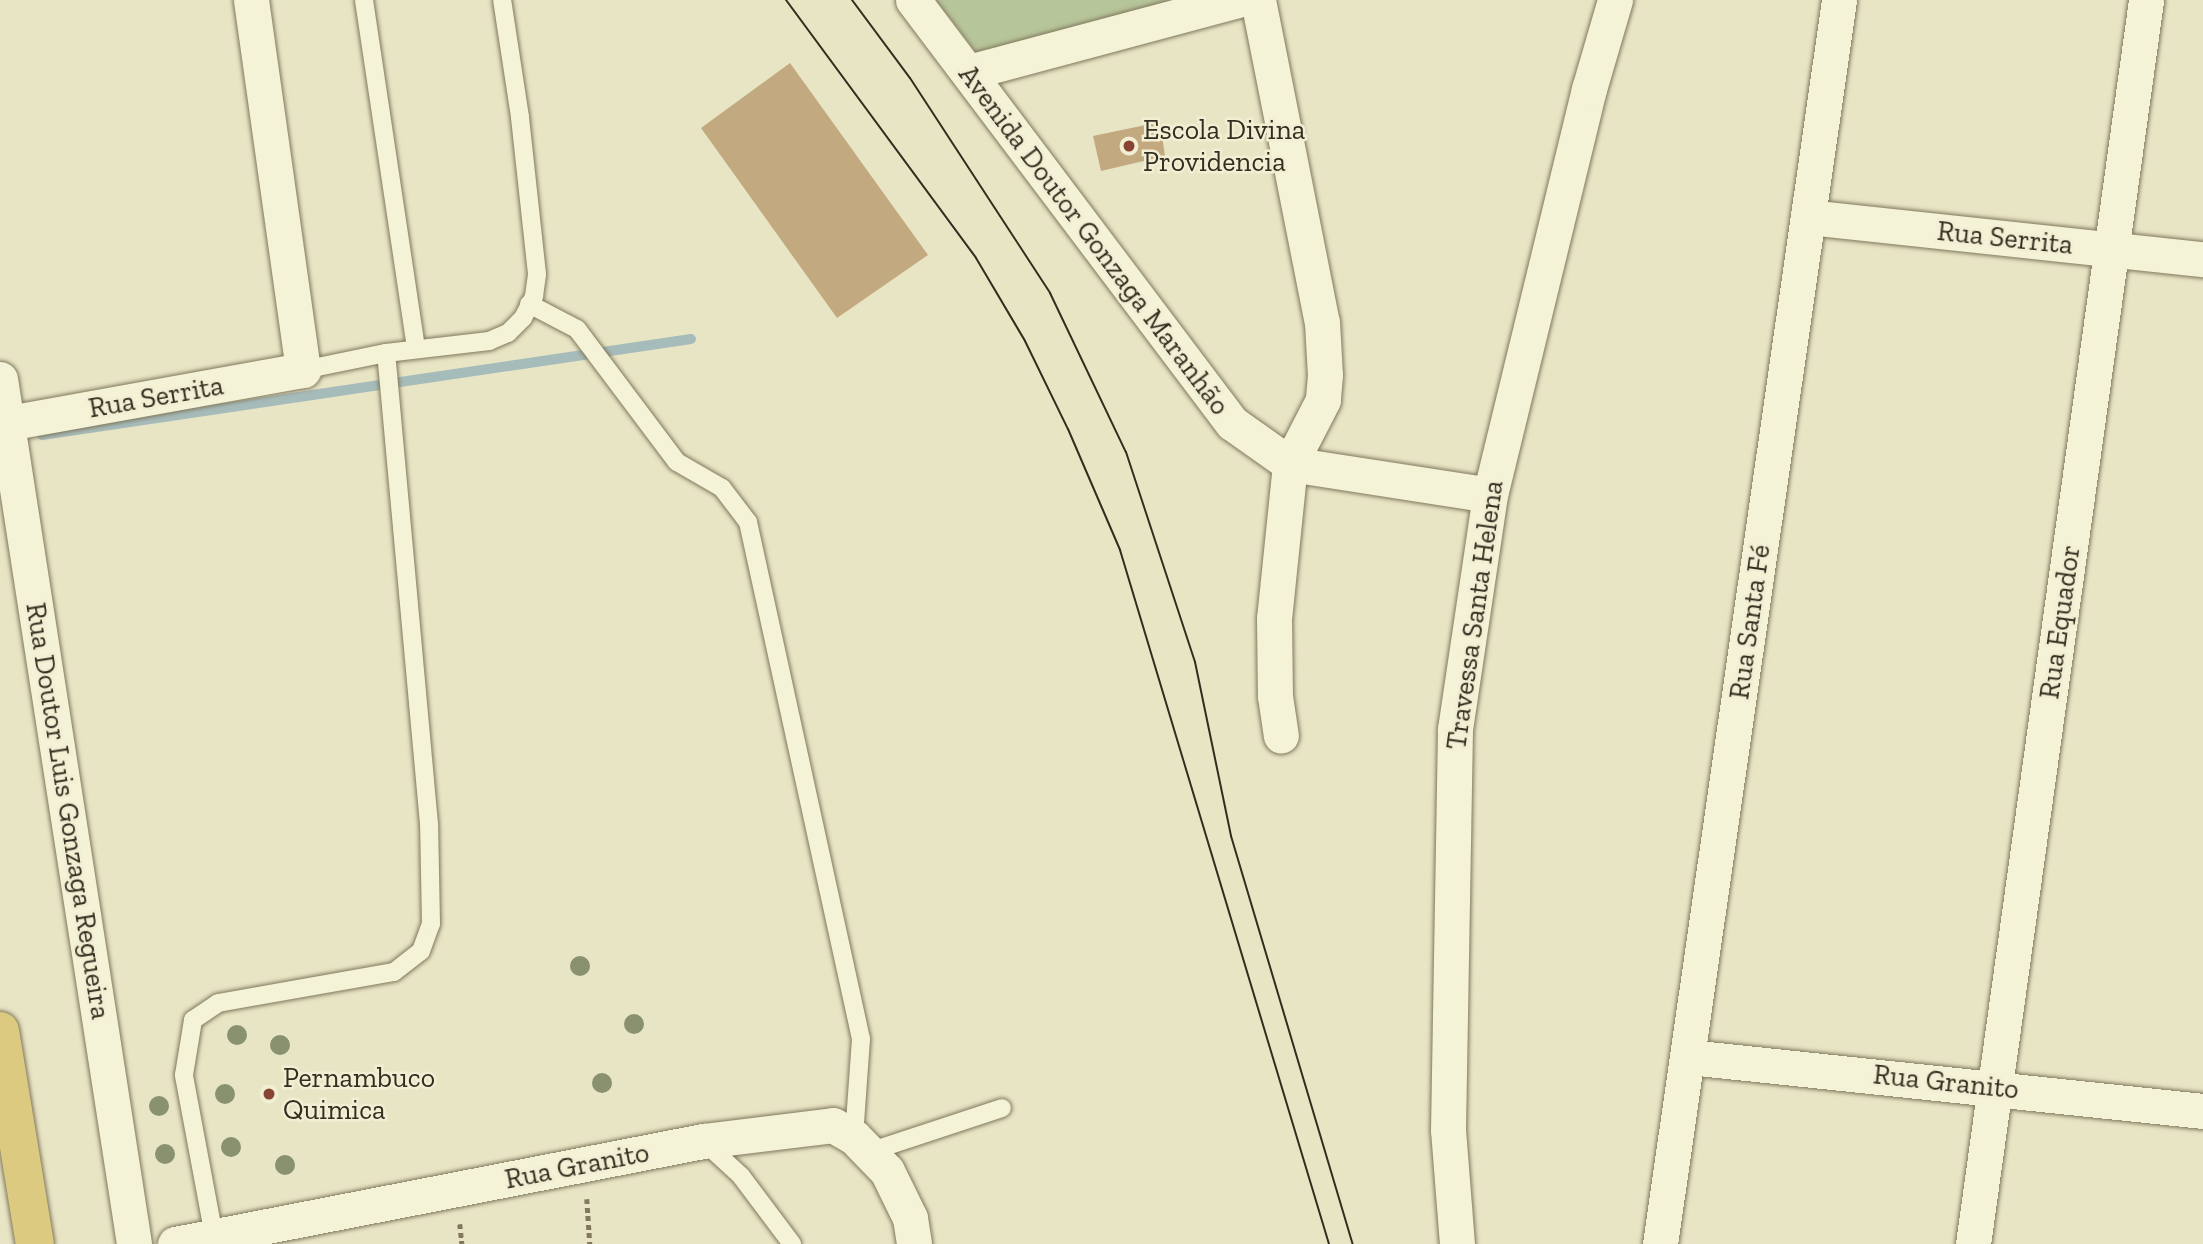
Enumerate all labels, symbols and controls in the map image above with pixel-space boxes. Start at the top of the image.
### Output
street label: Avenida Doutor Gonzaga Maranhão [951,58,1237,422]
place label: Escola Divina Providencia [1143,113,1305,179]
marker: Escola Divina Providencia [1121,138,1137,154]
street label: Rua Serrita [1936,214,2074,262]
street label: Rua Serrita [86,369,226,425]
street label: Travessa Santa Helena [1439,478,1511,752]
street label: Rua Santa Fé [1723,542,1777,702]
street label: Rua Equador [2033,543,2087,701]
street label: Rua Doutor Luis Gonzaga Regueira [18,600,118,1022]
street label: Rua Granito [1872,1058,2020,1106]
place label: Pernambuco Quimica [283,1061,435,1127]
marker: Pernambuco Quimica [261,1086,277,1102]
street label: Rua Granito [502,1136,652,1196]

